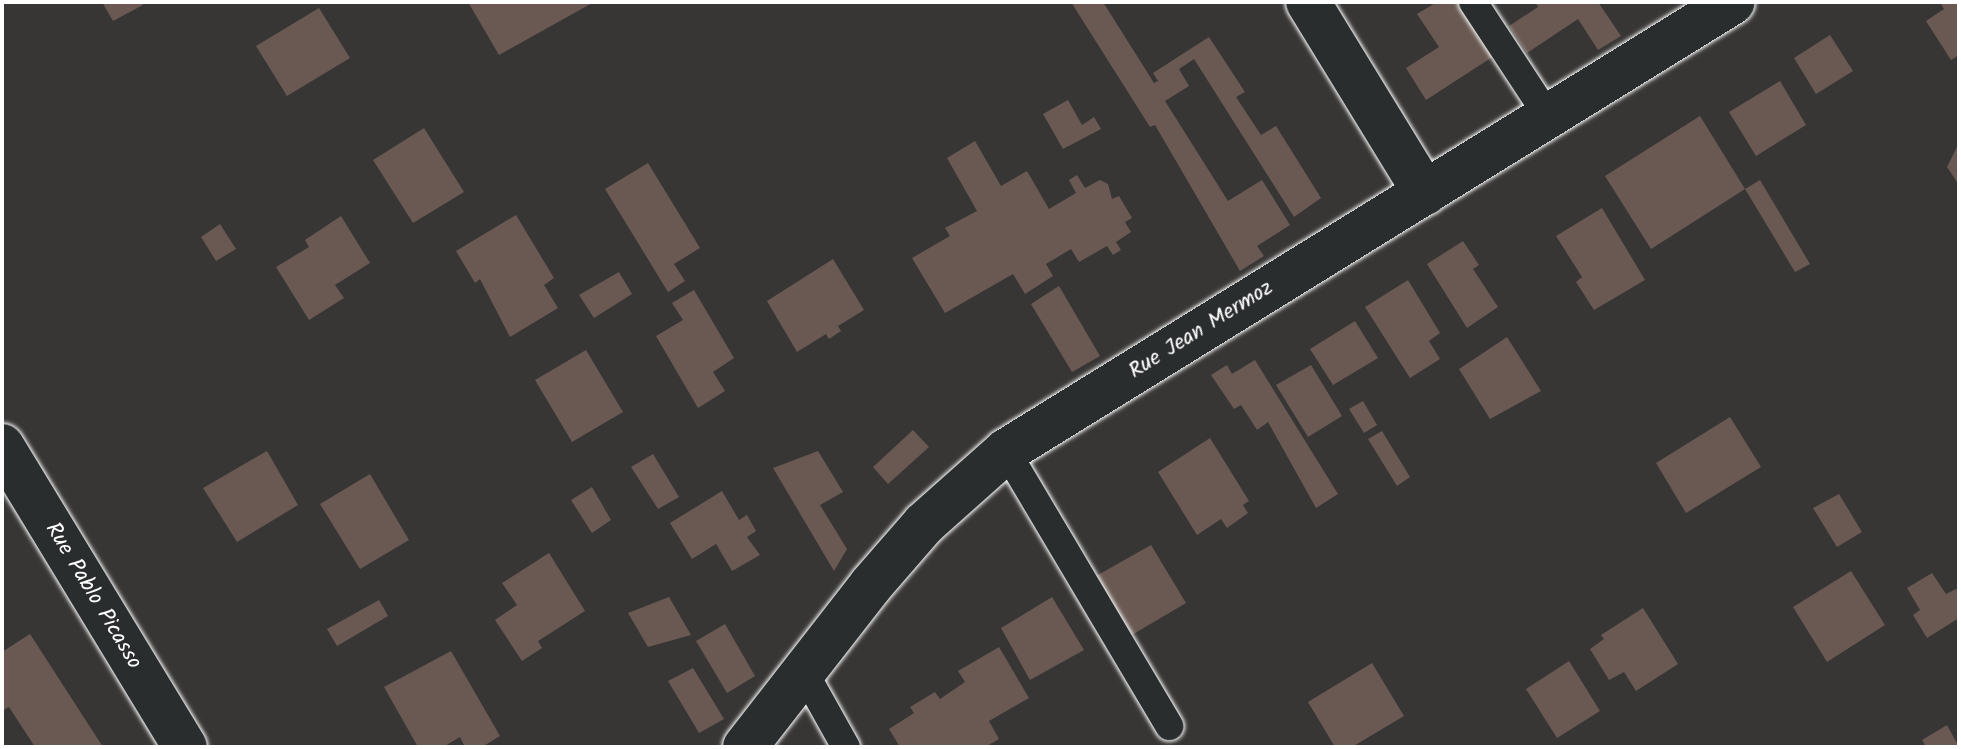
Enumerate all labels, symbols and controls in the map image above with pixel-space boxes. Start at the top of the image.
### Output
street label: Rue Jean Mermoz [1124,275,1278,385]
street label: Rue Pablo Picasso [39,518,147,674]

